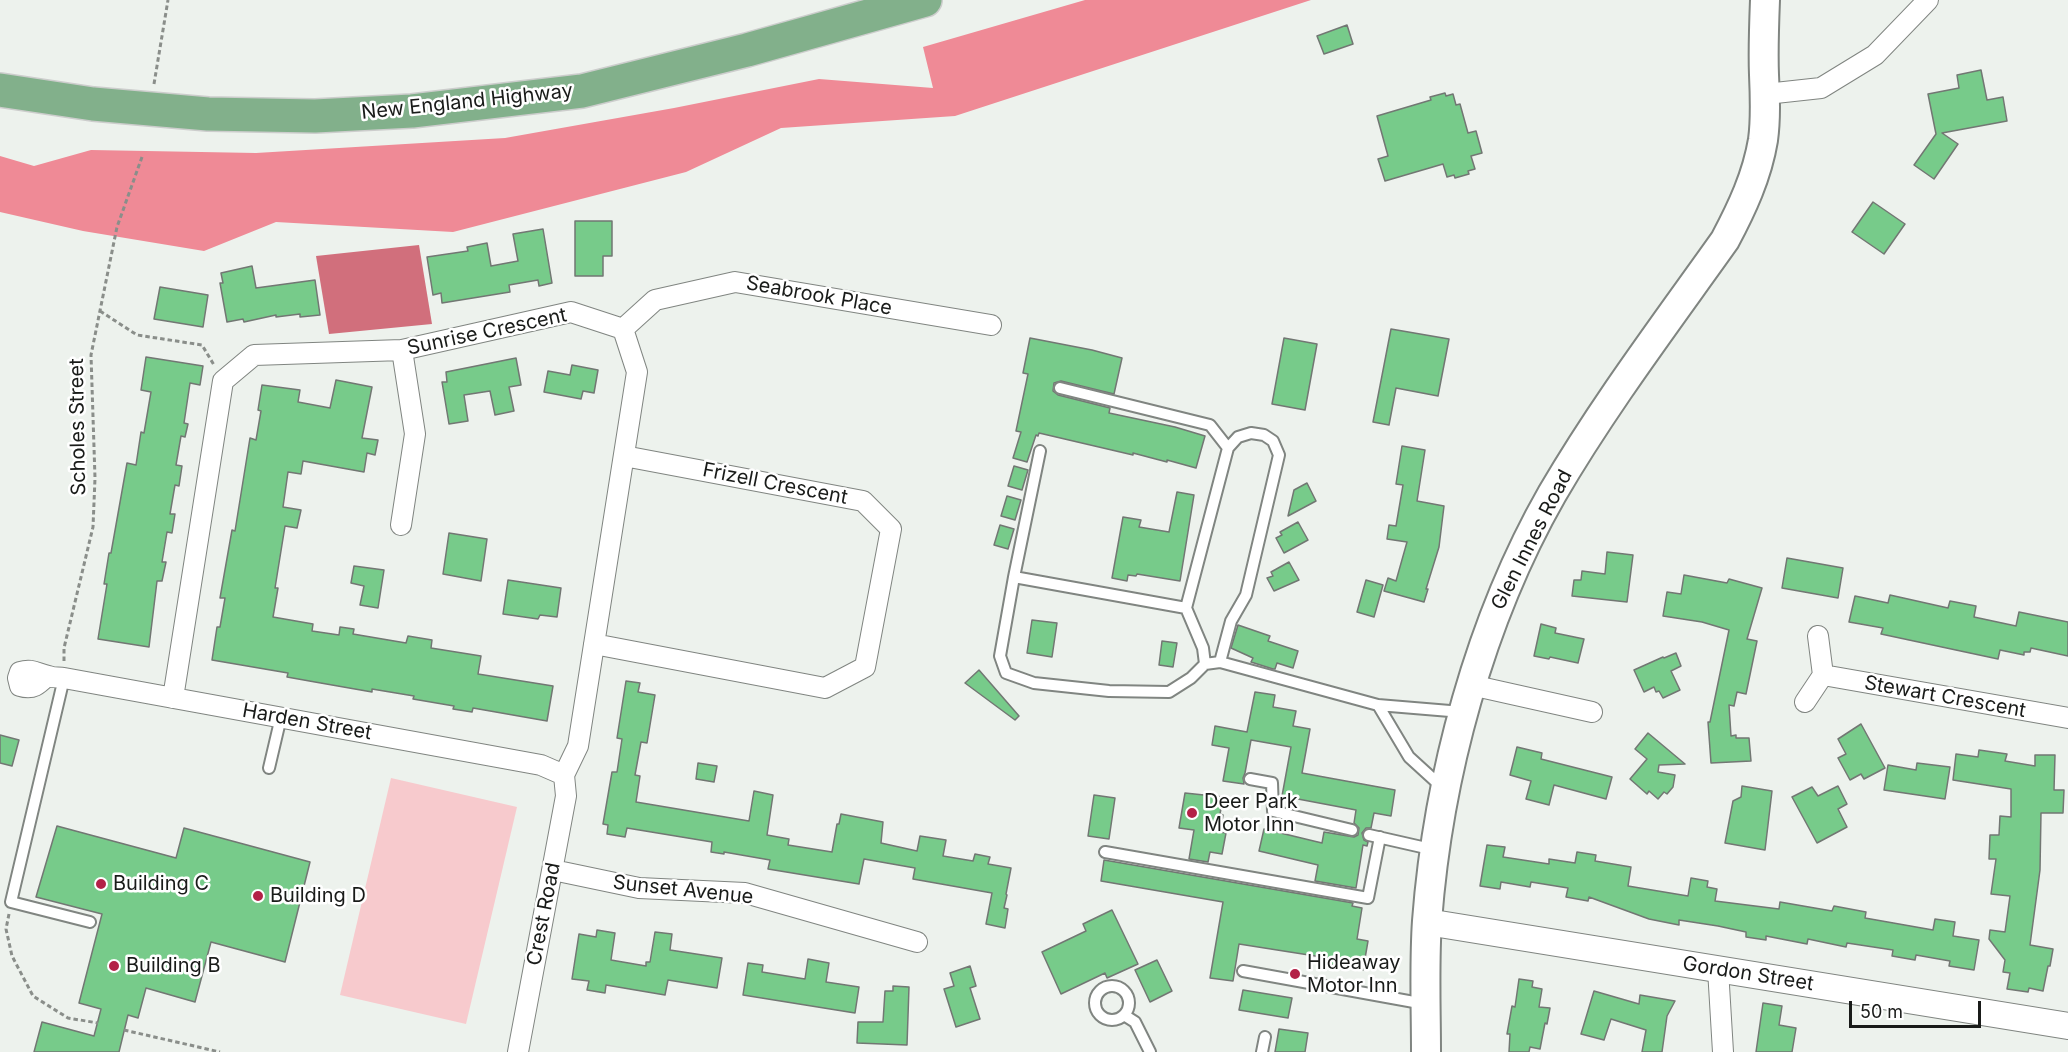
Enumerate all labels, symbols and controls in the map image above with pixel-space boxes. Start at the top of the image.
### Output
street label: New England Highway [360,79,574,125]
street label: Seabrook Place [744,271,894,321]
street label: Sunrise Crescent [405,303,569,361]
street label: Scholes Street [65,358,91,496]
street label: Frizell Crescent [701,458,849,510]
street label: Glen Innes Road [1486,466,1578,614]
street label: Stewart Crescent [1862,671,2028,723]
street label: Harden Street [240,699,374,745]
place label: Deer Park Motor Inn [1204,790,1298,837]
marker: Deer Park Motor Inn [1185,806,1199,820]
street label: Crest Road [522,860,566,968]
street label: Sunset Avenue [612,871,754,909]
place label: Building C [113,872,209,896]
marker: Building C [94,877,108,891]
place label: Building D [270,884,366,908]
marker: Building D [251,889,265,903]
place label: Hideaway Motor Inn [1307,951,1401,998]
street label: Gordon Street [1681,952,1815,996]
place label: Building B [126,954,220,978]
marker: Building B [107,959,121,973]
marker: Hideaway Motor Inn [1288,967,1302,981]
scale bar [1852,989,1984,1027]
text: 50 m [1860,1001,1903,1022]

